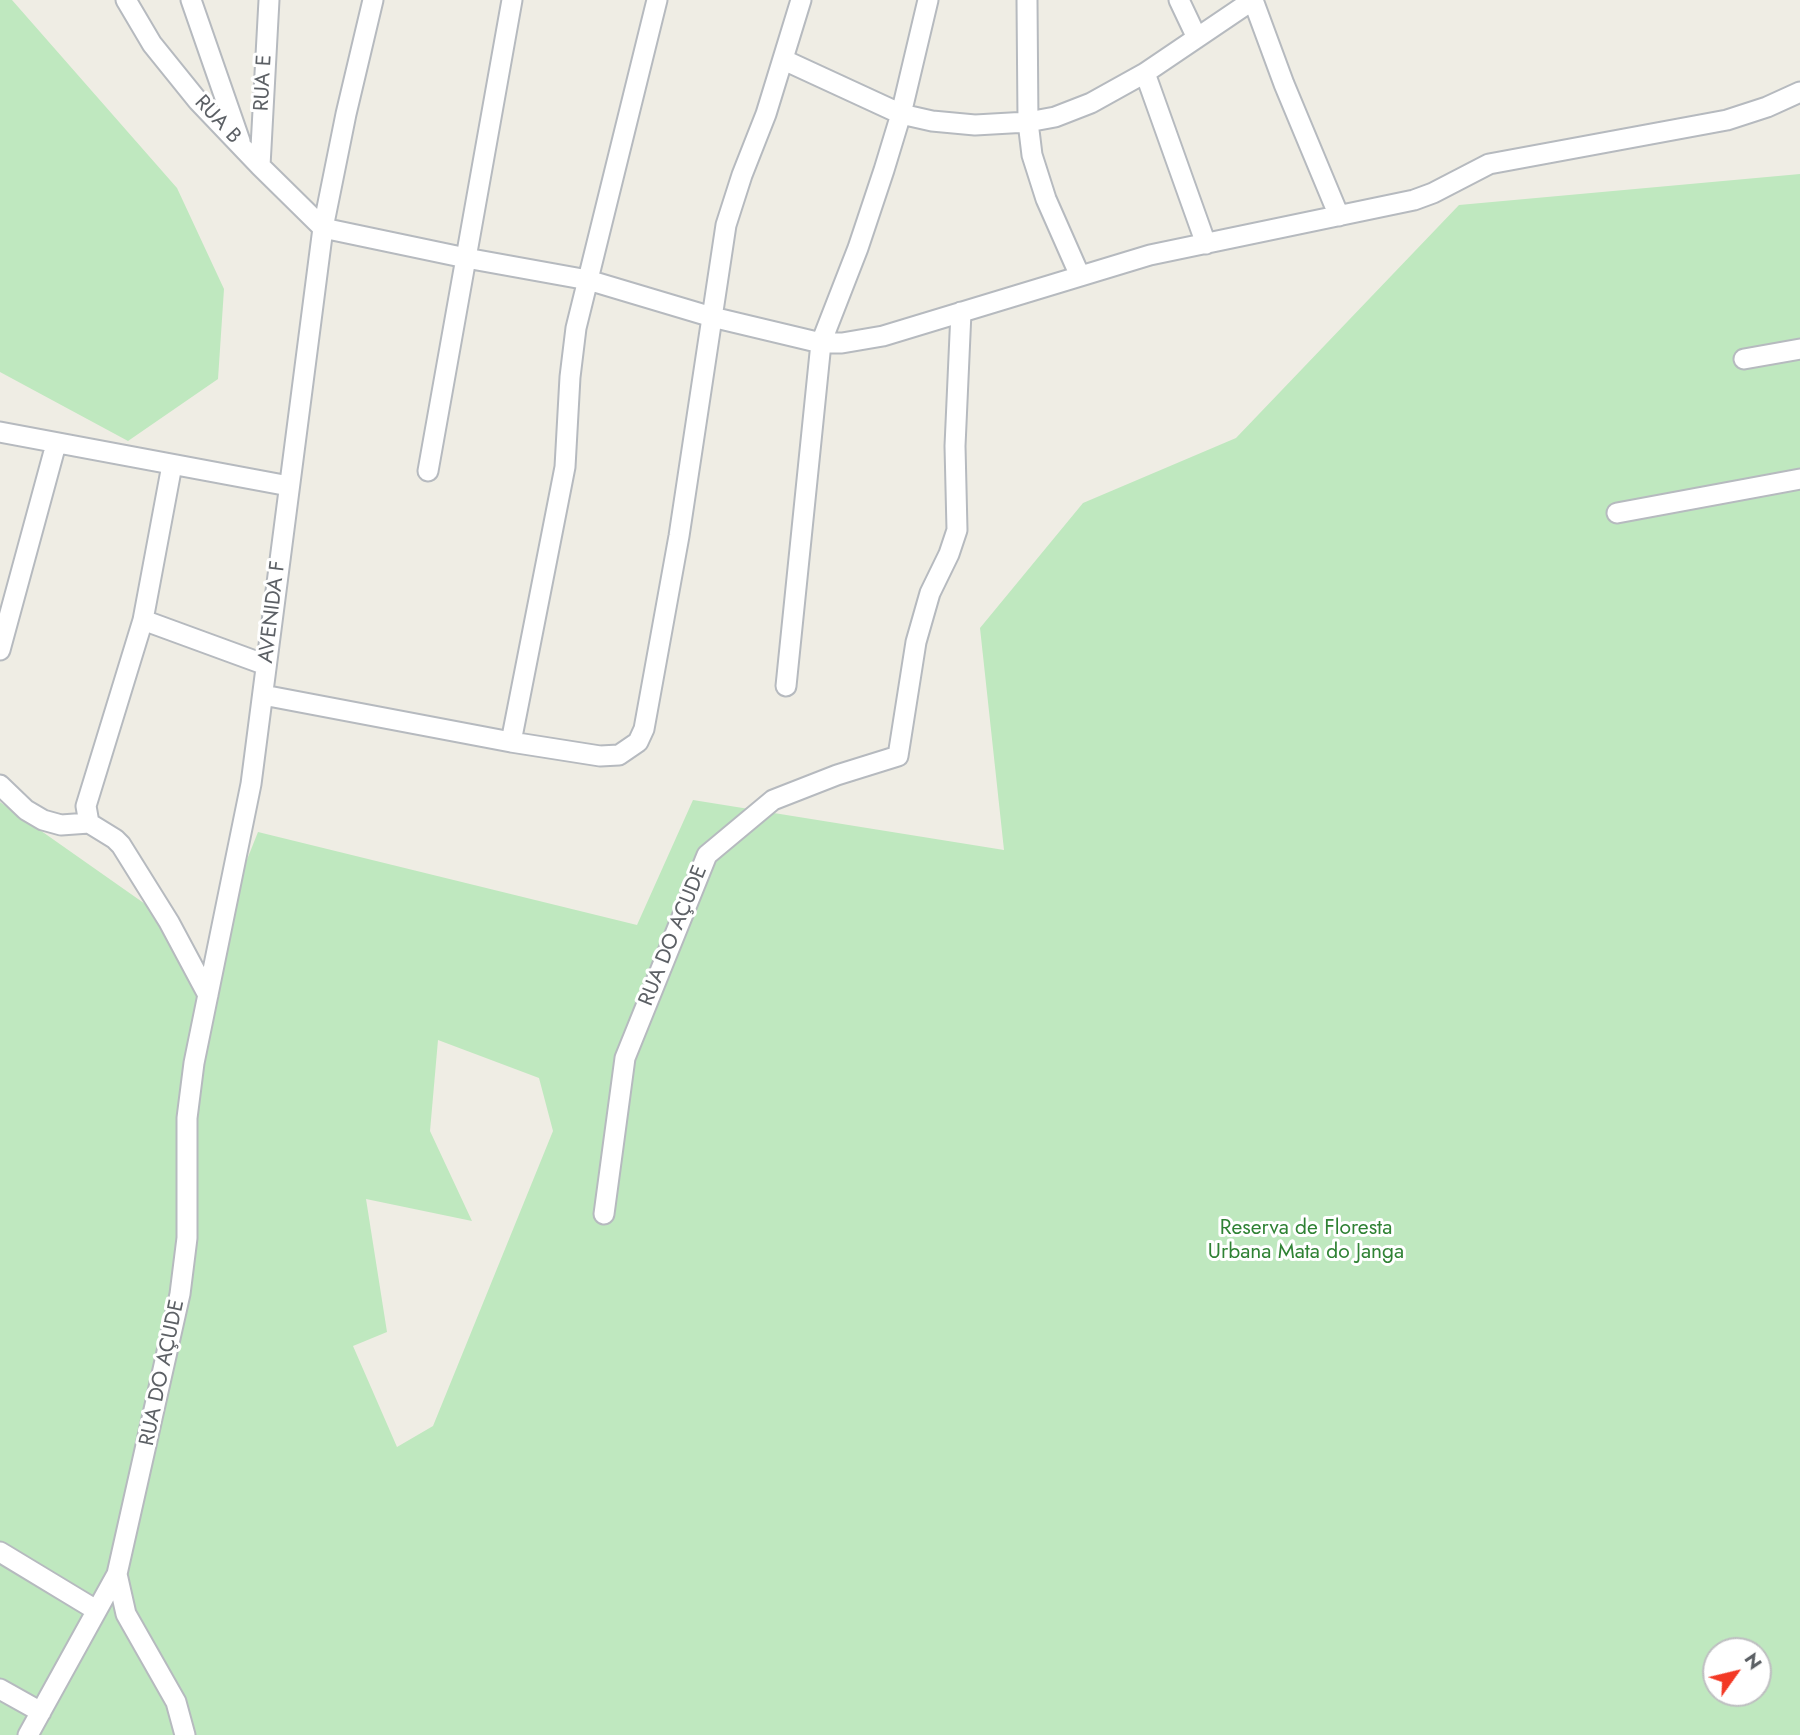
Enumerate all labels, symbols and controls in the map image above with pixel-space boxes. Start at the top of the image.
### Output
street label: RUA E [250,54,278,112]
street label: RUA B [188,91,246,149]
street label: AVENIDA F [254,559,292,665]
street label: RUA DO AÇUDE [634,862,714,1010]
park label: Reserva de Floresta Urbana Mata do Janga [1208,1216,1404,1266]
street label: RUA DO AÇUDE [135,1298,191,1448]
north arrow [1702,1637,1772,1707]
text: N [1738,1647,1769,1675]

